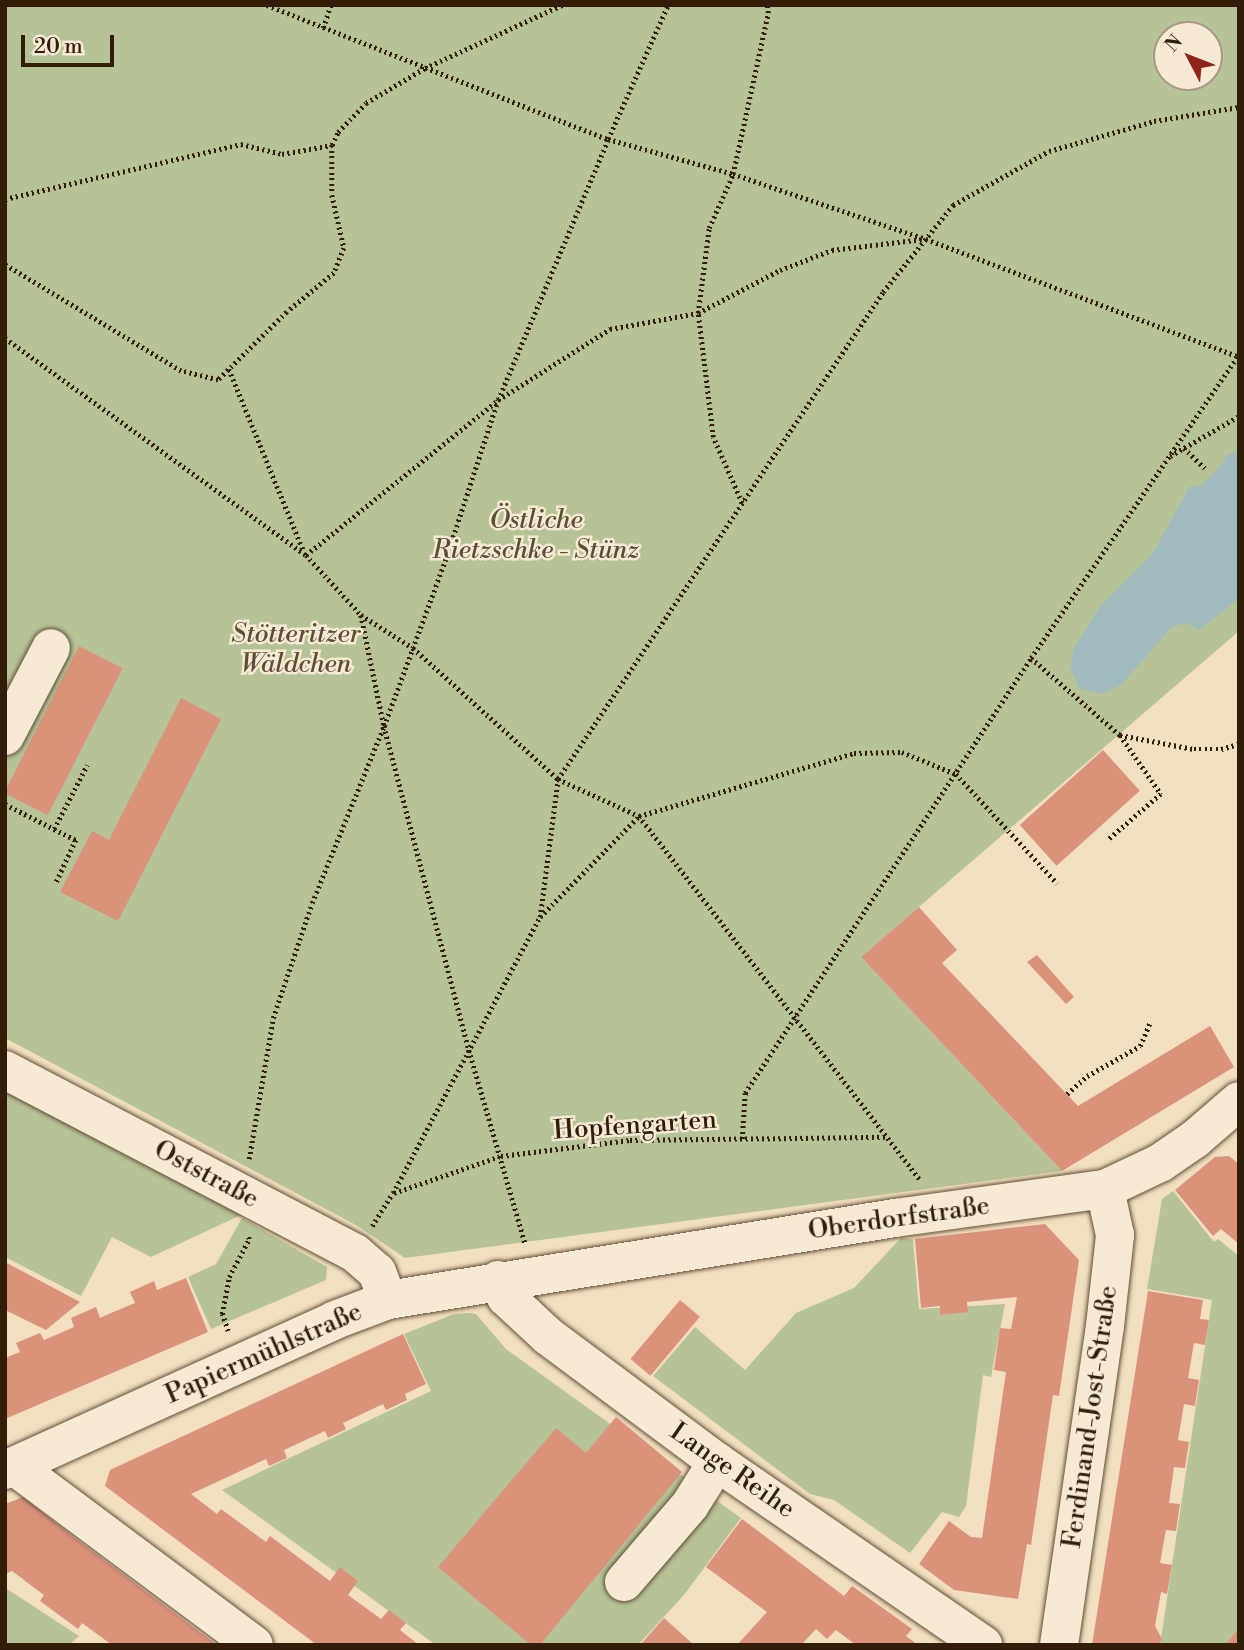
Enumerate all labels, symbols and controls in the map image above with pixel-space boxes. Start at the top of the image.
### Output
scale bar [24,21,117,65]
north arrow [1153,21,1223,91]
text: N [1160,30,1188,57]
text: 20 m [34,34,83,60]
park label: Östliche Rietzschke - Stünz [432,505,640,566]
park label: Stötteritzer Wäldchen [231,619,361,680]
street label: Hopfengarten [552,1105,718,1147]
street label: Oststraße [148,1134,264,1216]
street label: Oberdorfstraße [806,1191,992,1247]
street label: Ferdinand-Jost-Straße [1057,1284,1125,1550]
street label: Papiermühlstraße [161,1297,367,1411]
street label: Lange Reihe [663,1416,801,1526]

